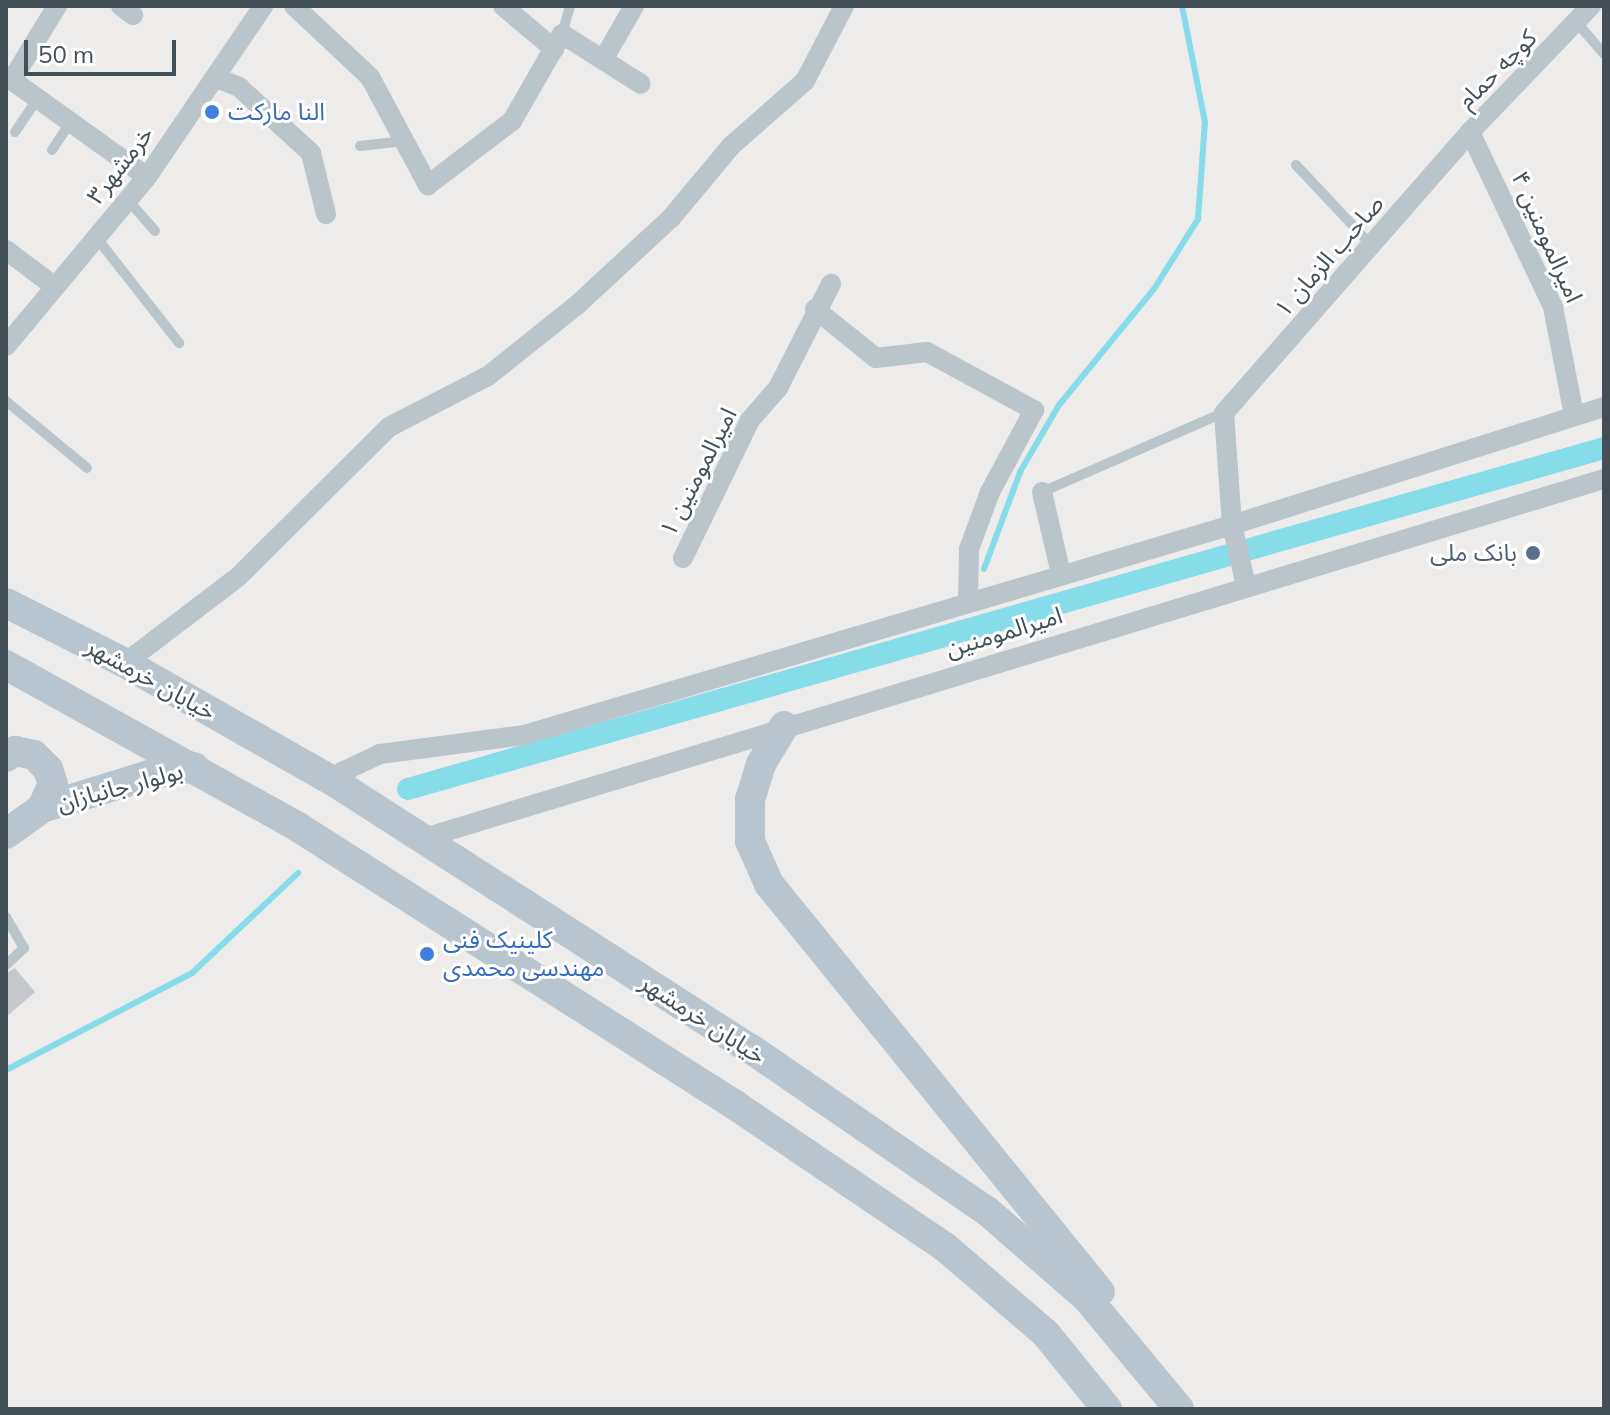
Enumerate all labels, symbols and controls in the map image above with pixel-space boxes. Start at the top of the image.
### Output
scale bar [28,24,180,74]
street label: کوچه حمام [1452,24,1542,114]
text: 50 m [38,39,94,69]
place label: النا مارکت [228,98,325,126]
marker: النا مارکت [203,103,221,121]
street label: خرمشهر۳ [81,120,159,210]
street label: امیرالمومنین ۴ [1505,167,1589,307]
street label: صاحب الزمان ۱ [1268,189,1390,323]
street label: امیرالمومنین ۱ [653,403,743,541]
place label: بانک ملی [1430,539,1517,567]
marker: بانک ملی [1524,544,1542,562]
street label: امیرالمومنین [942,601,1066,663]
street label: خیابان خرمشهر [81,632,221,726]
street label: بولوار جانبازان [54,756,186,818]
place label: کلینیک فنی مهندسی محمدی [443,926,604,982]
marker: کلینیک فنی مهندسی محمدی [418,945,436,963]
street label: خیابان خرمشهر [635,968,771,1070]

